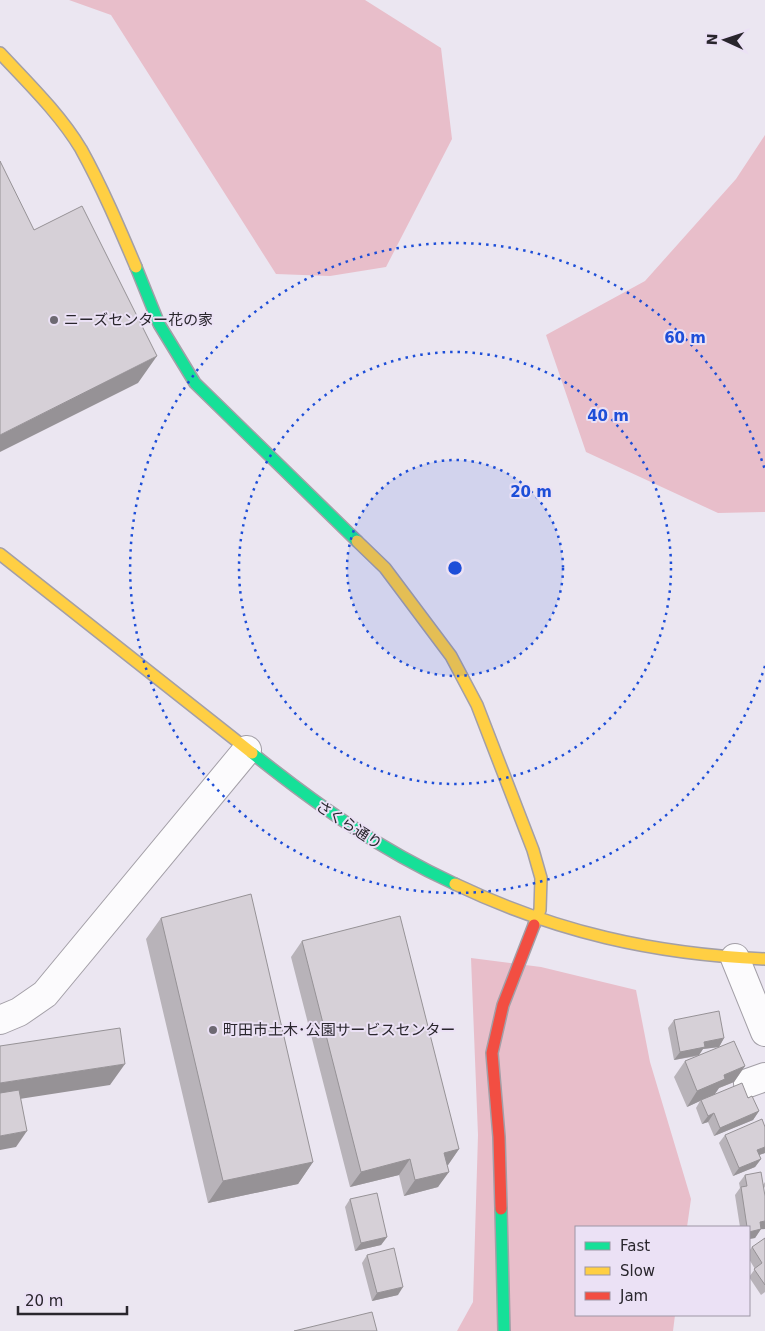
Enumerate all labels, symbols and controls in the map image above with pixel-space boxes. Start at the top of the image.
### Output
north arrow [700,15,750,65]
text: N [704,33,720,46]
place label: ニーズセンター花の家 [64,311,213,329]
marker: ニーズセンター花の家 [48,314,60,326]
text: 60 m [664,329,706,347]
text: 40 m [587,407,629,425]
text: 20 m [510,483,552,501]
centre of rings [446,559,464,577]
street label: さくら通り [313,797,385,853]
place label: 町田市土木･公園サービスセンター [223,1021,456,1039]
marker: 町田市土木･公園サービスセンター [207,1024,219,1036]
legend [575,1226,750,1316]
text: Fast [620,1237,650,1255]
text: Slow [620,1262,655,1280]
scale bar [18,1284,126,1316]
text: Jam [619,1287,648,1305]
text: 20 m [25,1292,63,1310]

